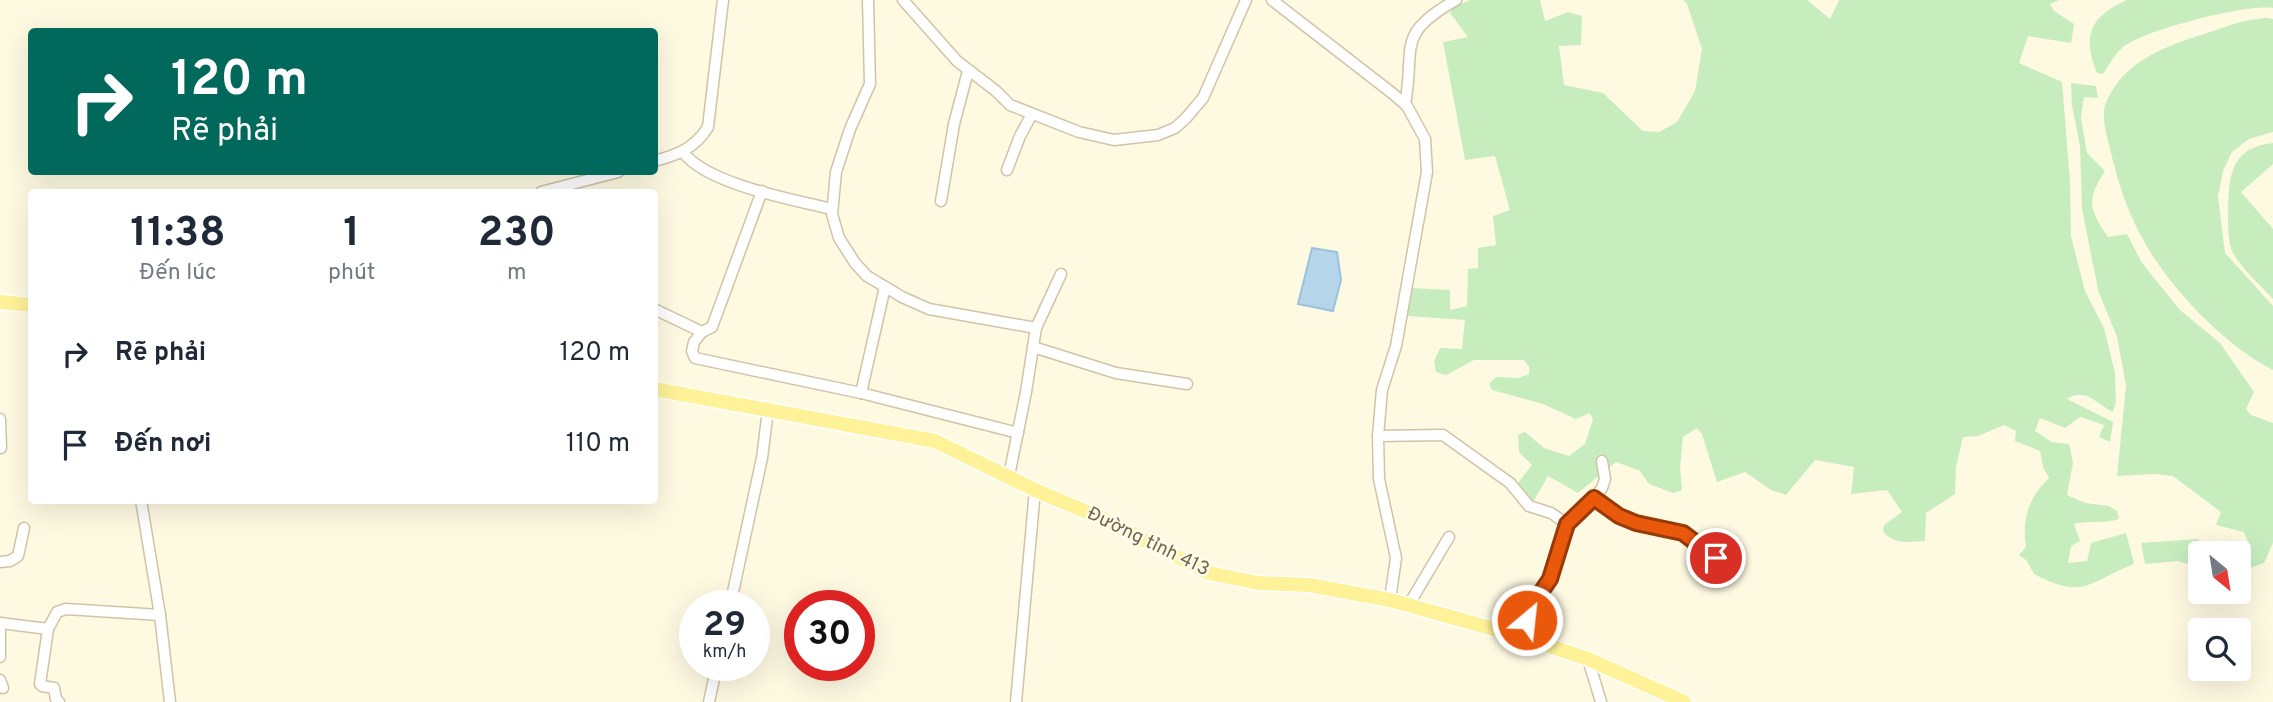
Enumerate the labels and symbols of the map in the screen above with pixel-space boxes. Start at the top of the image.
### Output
street label: Đường tỉnh 413 [1083,502,1213,582]
pin [1686,528,1746,588]
north arrow [2188,541,2250,604]
position arrow [1490,583,1564,657]
speed limit sign: 30 [784,590,875,681]

